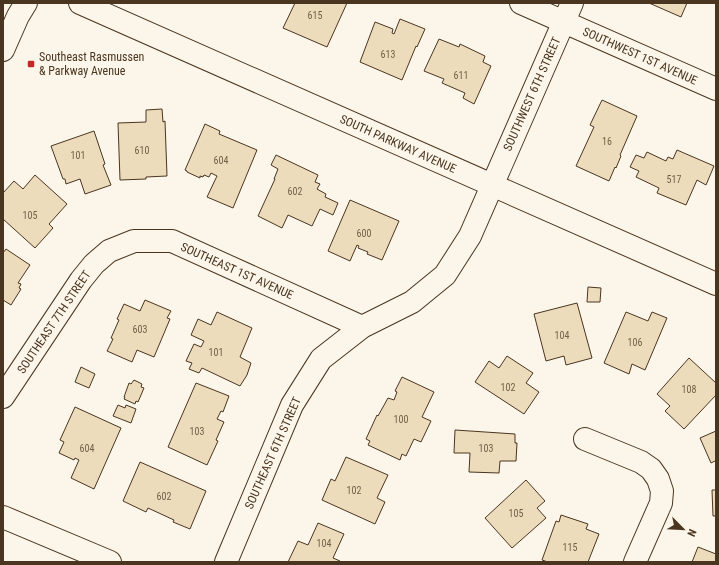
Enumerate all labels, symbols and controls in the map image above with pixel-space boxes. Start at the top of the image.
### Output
house number: 615 [308,10,322,21]
street label: SOUTHWEST 1ST AVENUE [580,24,700,88]
street label: SOUTHWEST 6TH STREET [500,35,564,153]
house number: 613 [381,49,395,60]
place label: Southeast Rasmussen & Parkway Avenue [39,50,145,78]
marker: Southeast Rasmussen & Parkway Avenue [26,59,36,69]
house number: 611 [454,70,468,81]
street label: SOUTH PARKWAY AVENUE [338,112,458,176]
house number: 16 [602,136,612,147]
house number: 610 [135,145,149,156]
house number: 101 [71,150,85,161]
house number: 604 [214,155,228,166]
house number: 517 [667,174,681,185]
house number: 602 [288,186,302,197]
house number: 105 [23,210,37,221]
house number: 600 [357,228,371,239]
street label: SOUTHEAST 1ST AVENUE [178,240,296,302]
street label: SOUTHEAST 7TH STREET [14,268,94,376]
house number: 603 [133,324,147,335]
house number: 104 [555,330,569,341]
house number: 106 [628,337,642,348]
house number: 101 [209,347,223,358]
house number: 102 [501,382,515,393]
house number: 108 [682,384,696,395]
street label: SOUTHEAST 6TH STREET [242,395,304,511]
house number: 100 [394,414,408,425]
house number: 103 [190,426,204,437]
house number: 604 [80,443,94,454]
house number: 103 [479,443,493,454]
house number: 102 [347,485,361,496]
house number: 602 [157,491,171,502]
house number: 105 [509,508,523,519]
north arrow [663,509,703,549]
text: N [684,527,699,539]
house number: 104 [317,538,331,549]
house number: 115 [563,542,577,553]

